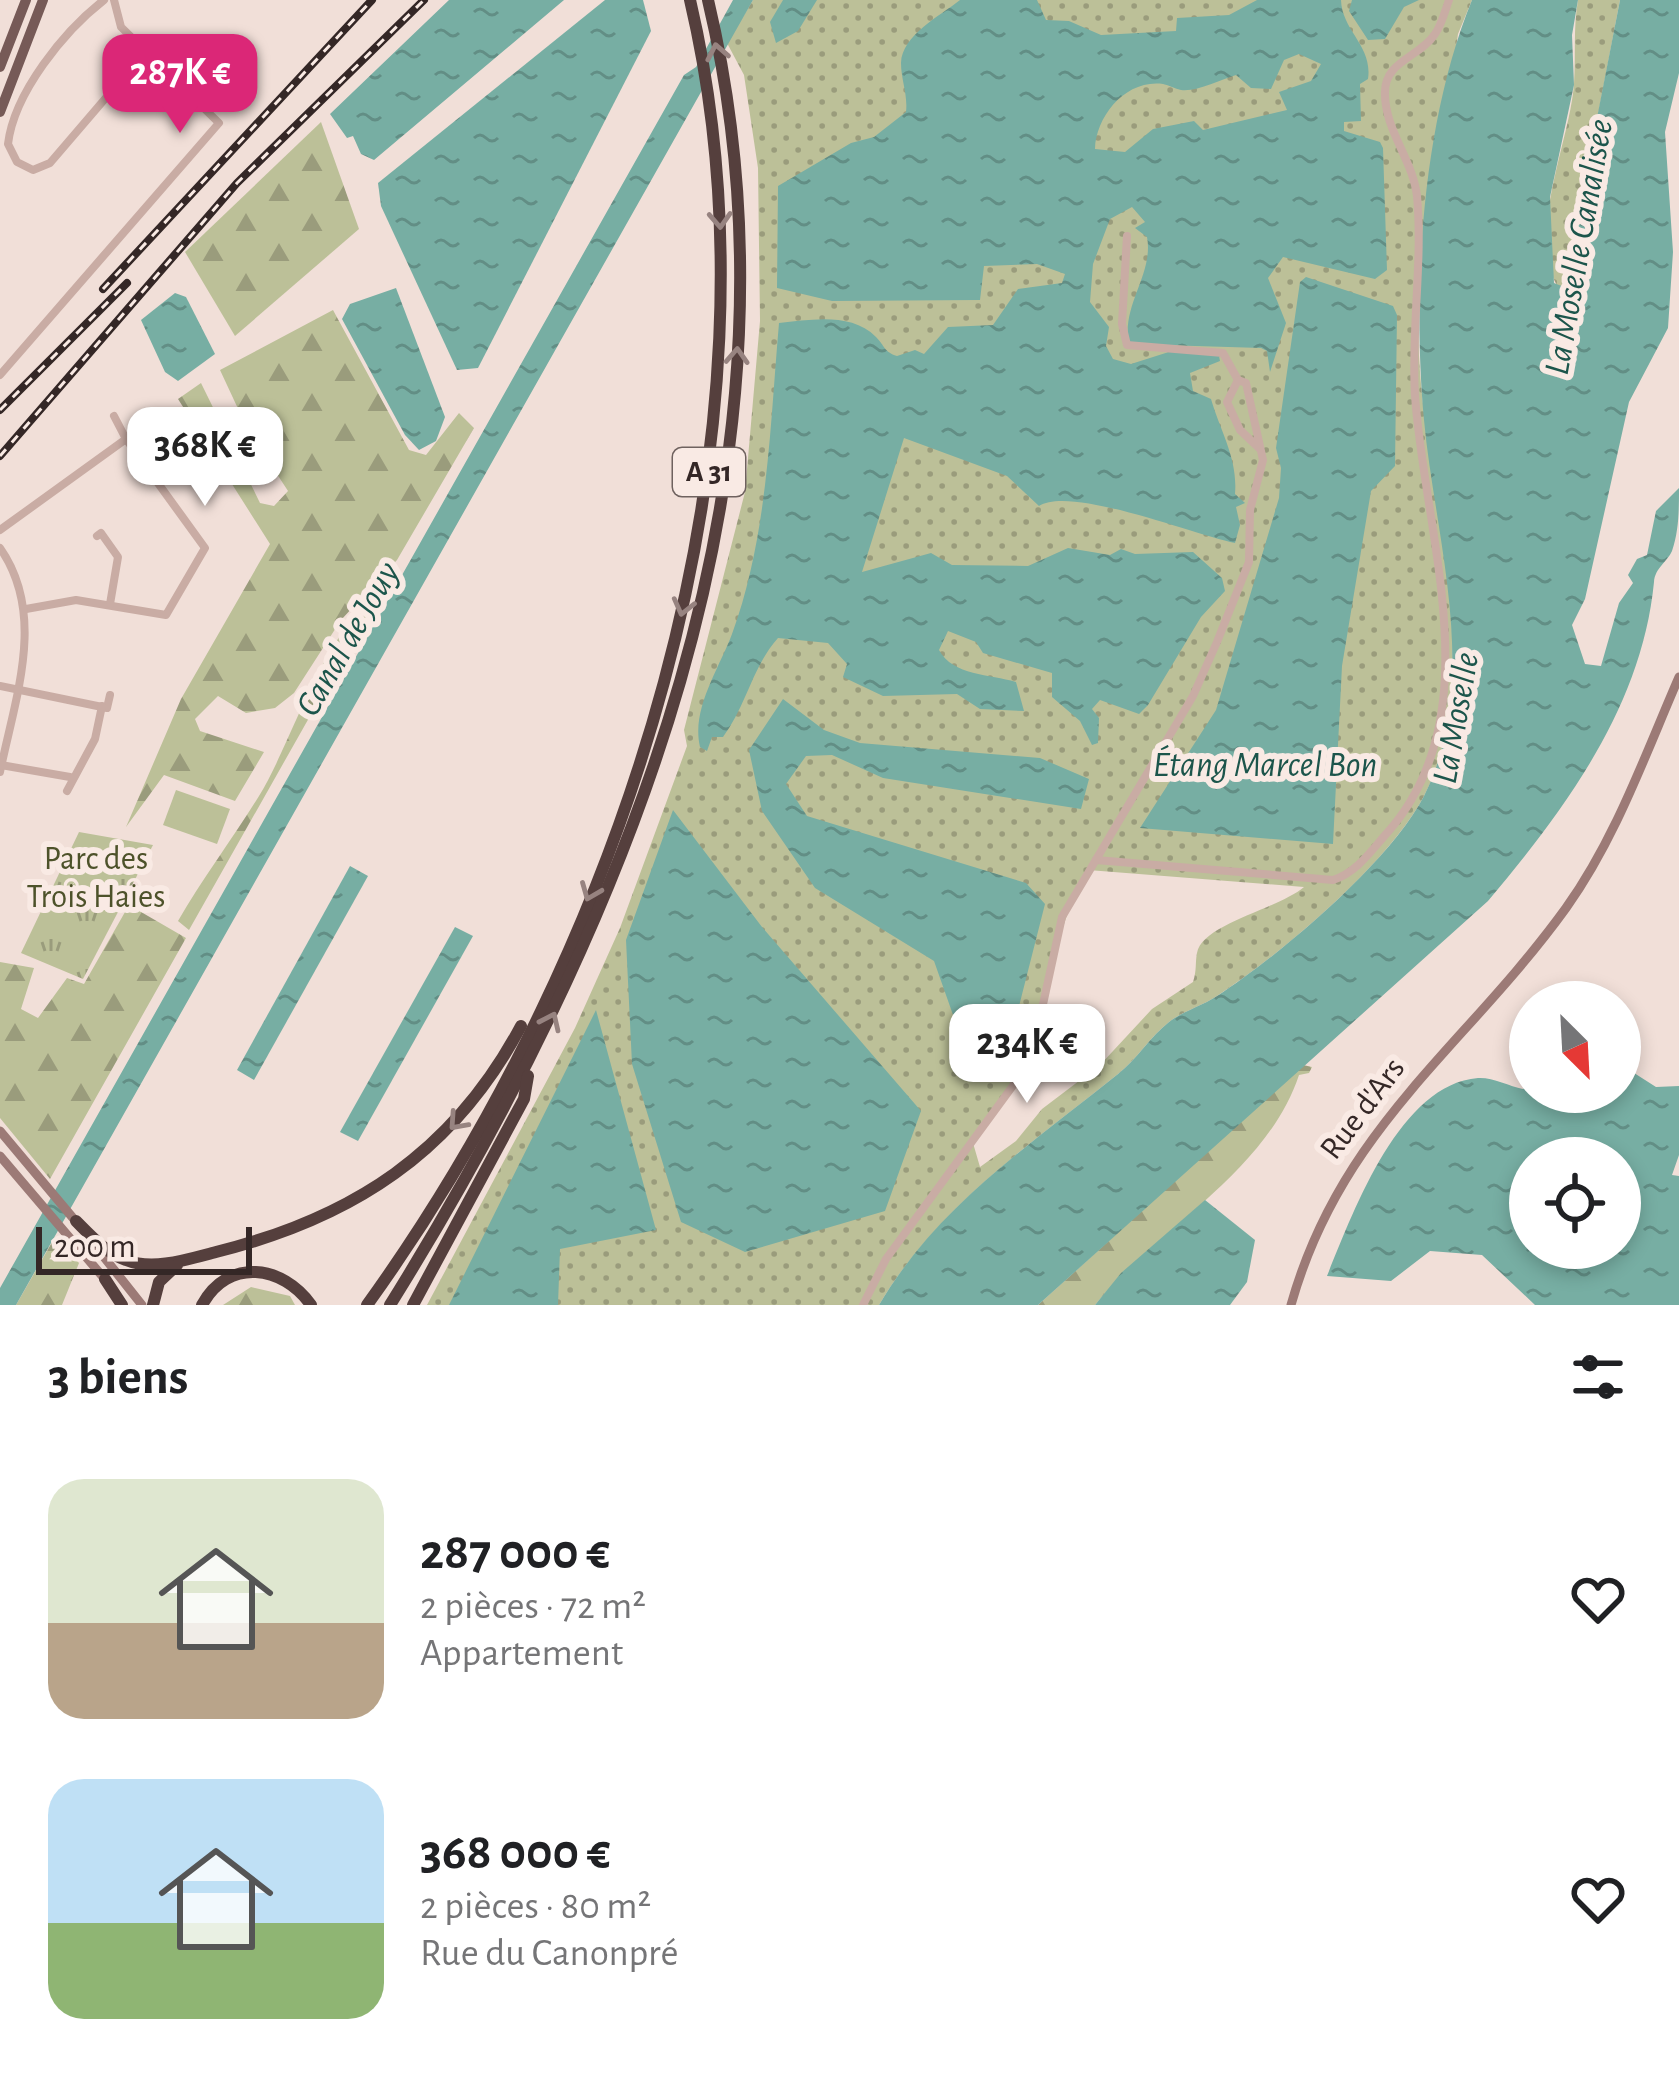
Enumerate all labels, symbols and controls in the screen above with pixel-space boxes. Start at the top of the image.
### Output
pin: 287K € [82,34,278,136]
one-way arrow [706,42,731,62]
text: 287K € [129,53,231,92]
water label: La Moselle Canalisée [1539,116,1619,378]
one-way arrow [707,211,733,230]
one-way arrow [724,346,750,365]
pin: 368K € [107,407,303,509]
text: 368K € [154,426,256,465]
road number: A 31 [673,448,745,496]
water label: Canal de Jouy [290,556,406,722]
one-way arrow [672,596,697,616]
water label: La Moselle [1427,650,1485,786]
water label: Étang Marcel Bon [1153,744,1377,783]
park label: Parc des Trois Haies [26,843,166,914]
one-way arrow [580,880,605,901]
north arrow [1509,981,1641,1113]
map controls [1509,981,1641,1269]
pin: 234K € [929,1004,1125,1106]
one-way arrow [537,1012,560,1033]
text: 234K € [976,1023,1078,1062]
street label: Rue d'Ars [1315,1052,1411,1166]
one-way arrow [450,1108,471,1130]
button: locate [1509,1137,1641,1269]
scale bar [36,1221,252,1274]
text: 200 m [54,1231,136,1264]
icon: filters [1565,1344,1631,1410]
text: 3 biens [48,1352,188,1403]
icon: home [144,1527,288,1671]
text: 287 000 € [420,1527,610,1578]
icon: heart [1565,1566,1631,1632]
text: 2 pièces · 72 m² [420,1587,646,1626]
text: Appartement [420,1634,623,1673]
icon: home [144,1827,288,1971]
text: 368 000 € [420,1827,611,1878]
icon: heart [1565,1866,1631,1932]
text: 2 pièces · 80 m² [420,1887,651,1926]
text: Rue du Canonpré [420,1934,679,1973]

